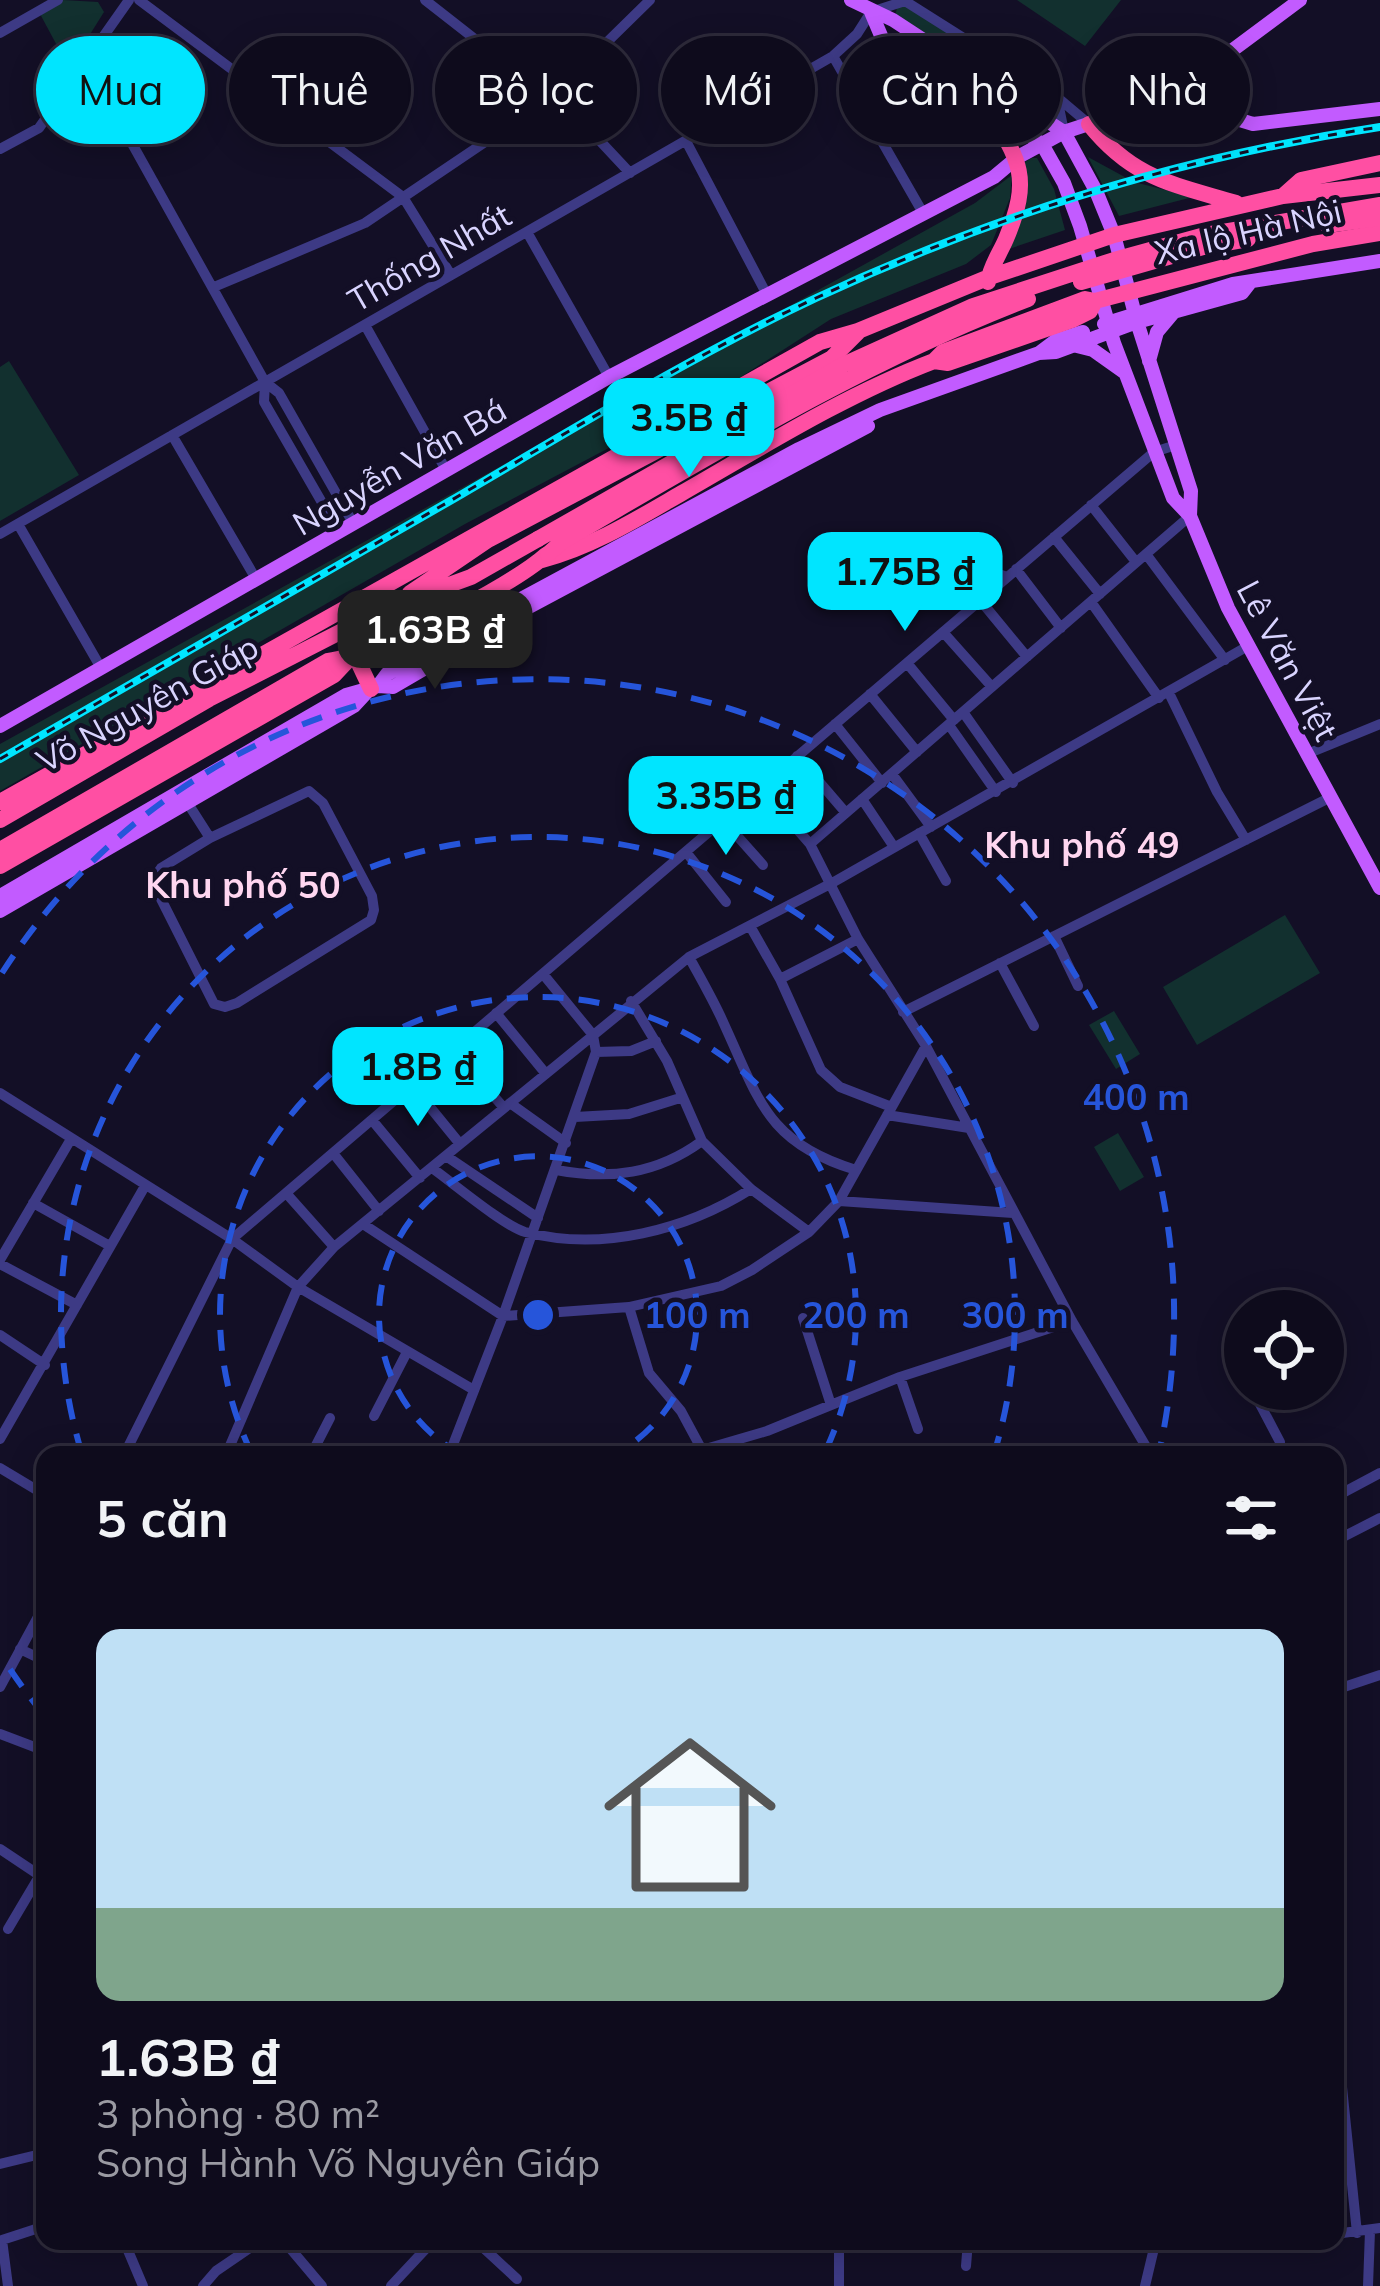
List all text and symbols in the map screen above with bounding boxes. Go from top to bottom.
chip: Mua [36,36,205,144]
chip: Thuê [229,36,411,144]
chip: Bộ lọc [435,36,637,144]
chip: Mới [661,36,815,144]
chip: Căn hộ [839,36,1061,144]
chip: Nhà [1085,36,1250,144]
street label: Xa lộ Hà Nội [1151,190,1345,272]
street label: Thống Nhất [340,194,518,320]
pin: 3.5B ₫ [591,378,787,480]
street label: Nguyễn Văn Bá [285,388,513,544]
text: 3.5B ₫ [630,392,748,441]
pin: 1.75B ₫ [794,532,1016,634]
text: 1.75B ₫ [835,546,975,595]
street label: Lê Văn Việt [1229,573,1347,747]
pin: 1.63B ₫ [324,590,546,692]
text: 1.63B ₫ [365,604,505,653]
street label: Võ Nguyên Giáp [29,625,265,781]
pin: 3.35B ₫ [615,756,837,858]
text: 3.35B ₫ [656,770,796,819]
district label: Khu phố 49 [984,822,1180,867]
district label: Khu phố 50 [145,862,341,907]
pin: 1.8B ₫ [320,1027,516,1129]
text: 1.8B ₫ [359,1041,477,1090]
text: 400 m [1082,1074,1190,1119]
map controls [1224,1290,1344,1410]
button: locate [1224,1290,1344,1410]
text: 100 m [643,1292,751,1337]
text: 200 m [802,1292,910,1337]
text: 300 m [961,1292,1069,1337]
centre of rings [517,1294,559,1336]
icon: filters [1218,1485,1284,1551]
text: 5 căn [96,1486,229,1550]
icon: home [582,1707,798,1923]
text: 1.63B ₫ [96,2025,280,2089]
text: 3 phòng · 80 m² [96,2089,380,2138]
text: Song Hành Võ Nguyên Giáp [96,2138,600,2187]

